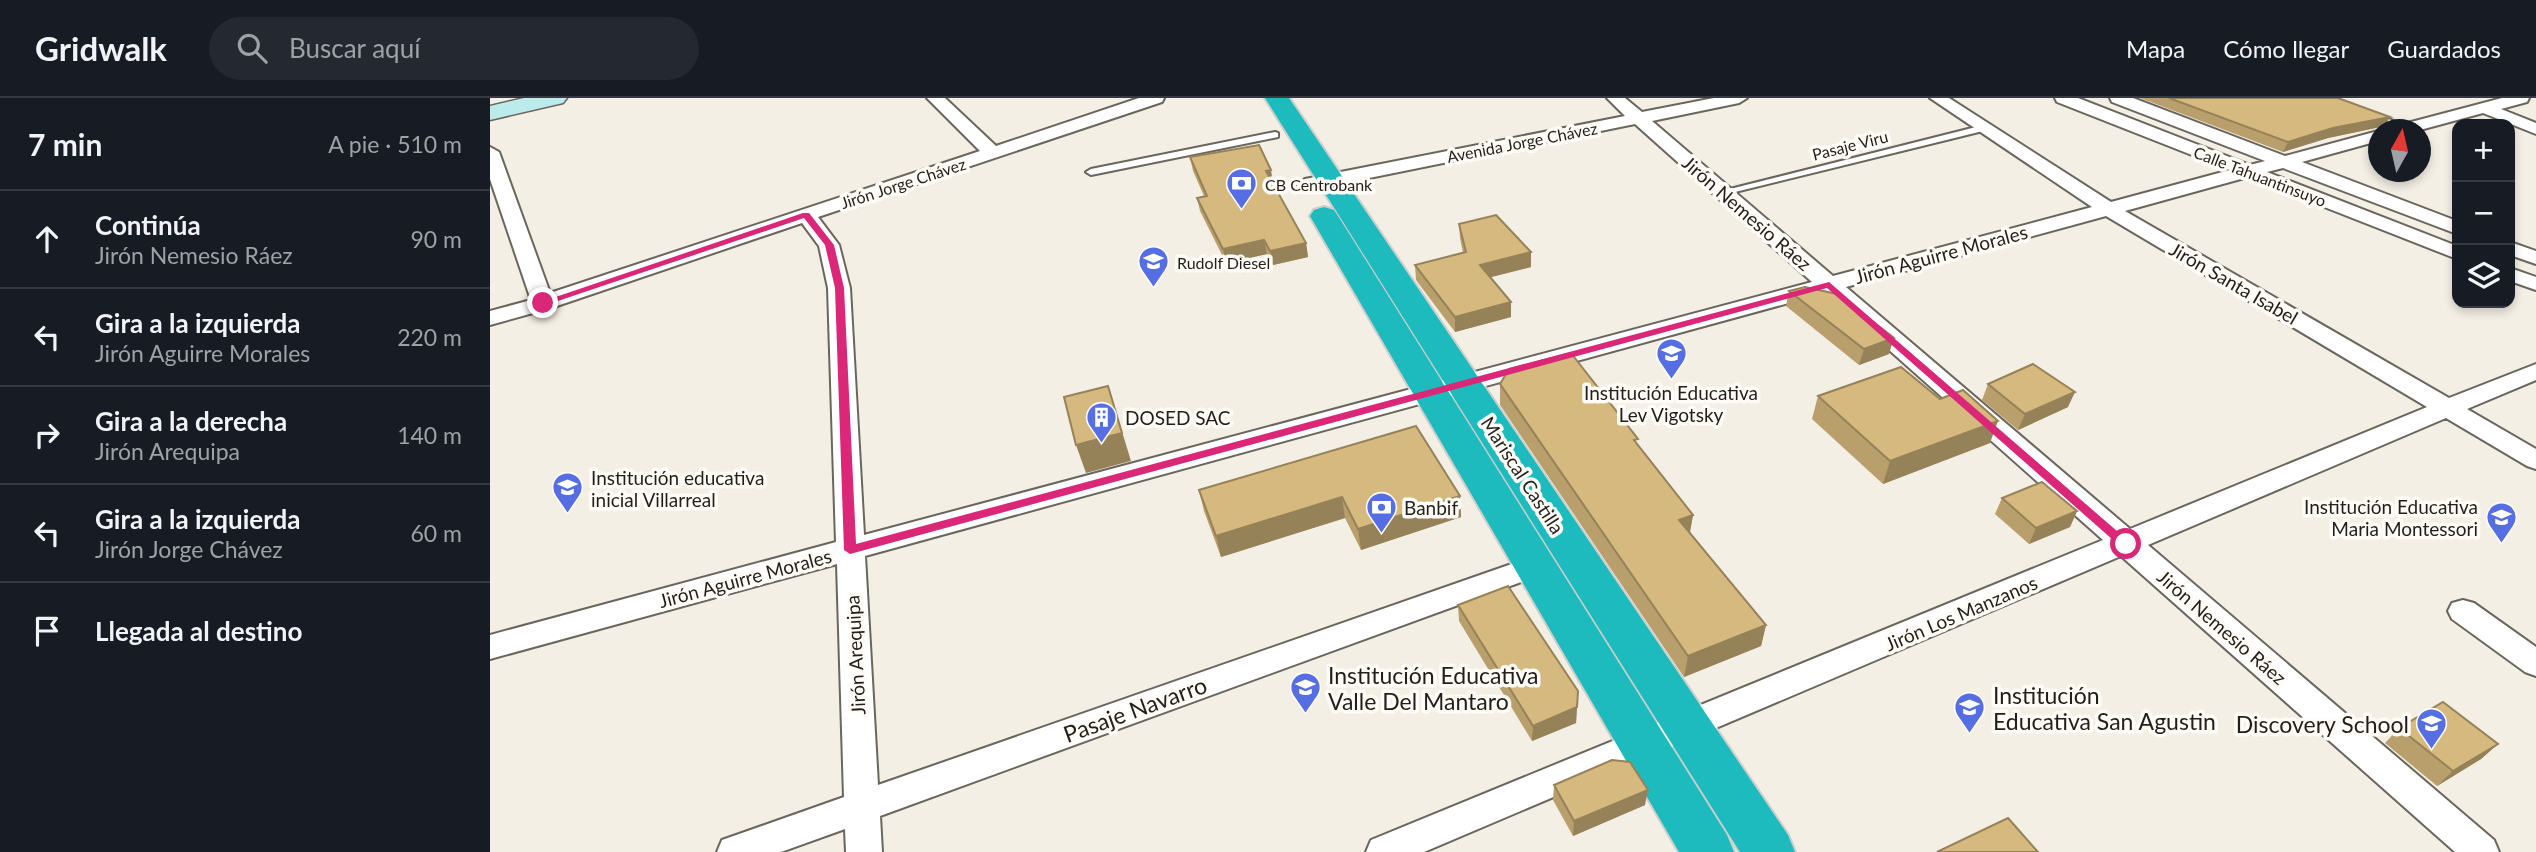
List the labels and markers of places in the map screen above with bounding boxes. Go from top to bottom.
bank icon: CB Centrobank [1225,167,1259,211]
place label: CB Centrobank [1265,175,1373,194]
school or university icon: Rudolf Diesel [1137,245,1171,289]
place label: Rudolf Diesel [1177,253,1270,272]
school or university icon: Institución Educativa Lev Vigotsky [1654,336,1688,380]
place label: Institución Educativa Lev Vigotsky [1584,381,1758,426]
building icon: DOSED SAC [1085,400,1119,444]
place label: DOSED SAC [1125,406,1231,429]
place label: Institución educativa inicial Villarreal [591,466,764,511]
school or university icon: Institución educativa inicial Villarreal [551,471,585,515]
bank icon: Banbif [1364,490,1398,534]
place label: Institución Educativa Maria Montessori [2304,495,2478,540]
place label: Banbif [1404,496,1458,519]
school or university icon: Institución Educativa Maria Montessori [2484,500,2518,544]
place label: Institución Educativa Valle Del Mantaro [1328,661,1539,715]
school or university icon: Institución Educativa Valle Del Mantaro [1288,671,1322,715]
place label: Institución Educativa San Agustin [1993,681,2216,735]
school or university icon: Institución Educativa San Agustin [1953,691,1987,735]
school or university icon: Discovery School [2415,707,2449,751]
place label: Discovery School [2236,710,2409,738]

